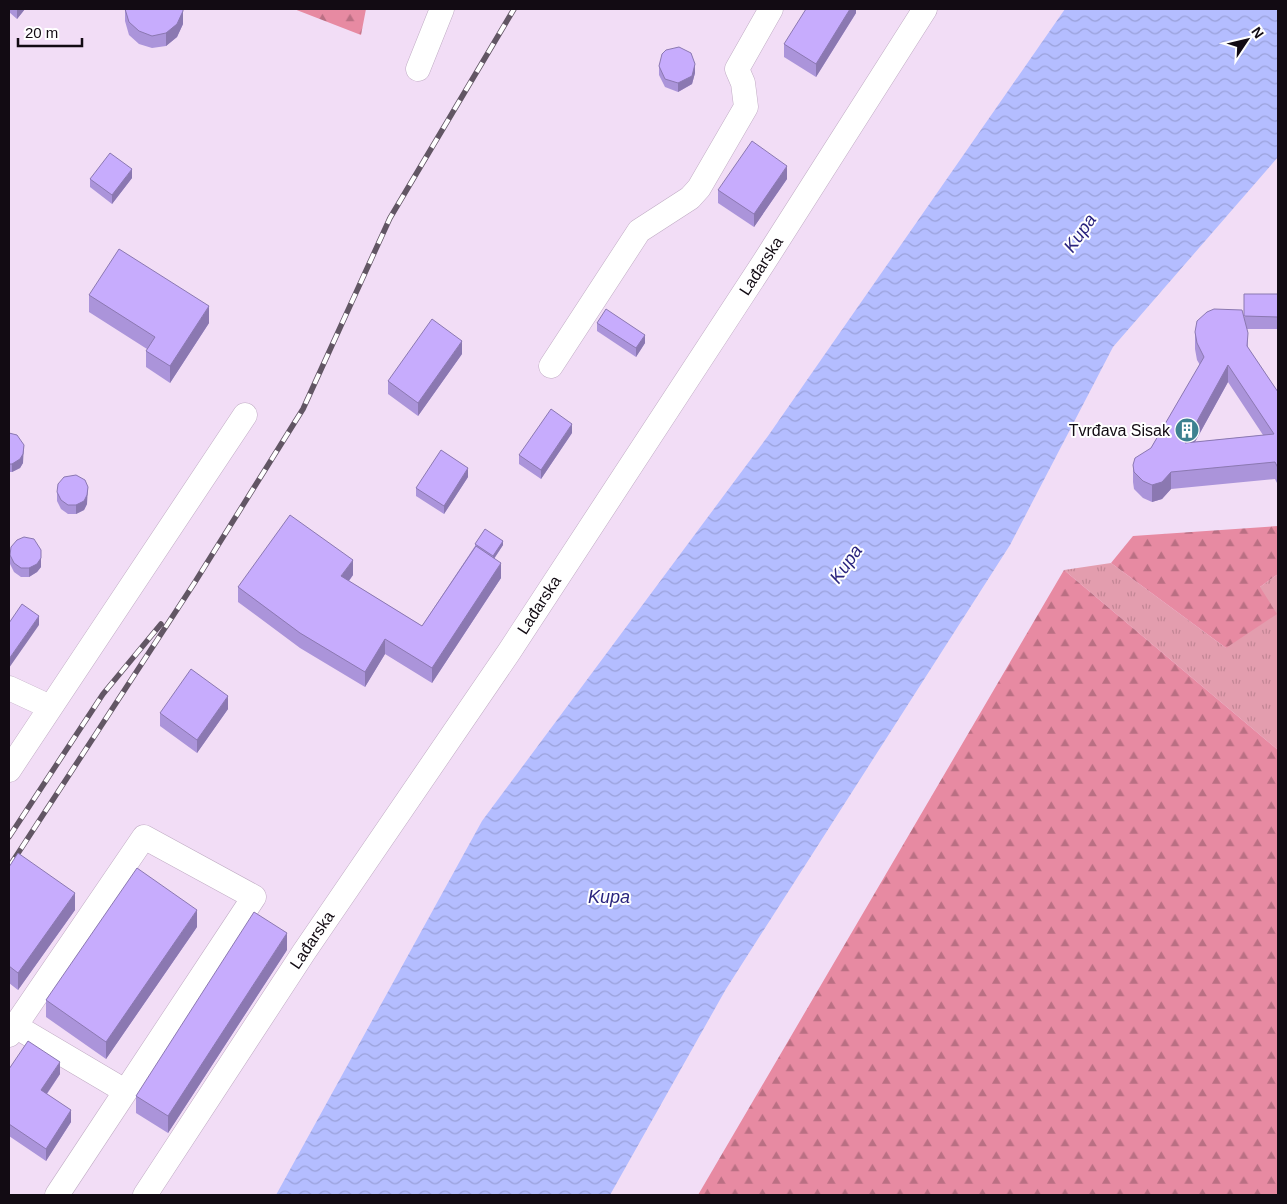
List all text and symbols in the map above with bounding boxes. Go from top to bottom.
scale bar [18,15,81,47]
north arrow [1222,15,1272,65]
text: 20 m [25,24,58,41]
text: N [1248,24,1267,41]
water label: Kupa [1060,210,1100,256]
street label: Lađarska [736,234,786,298]
building icon: Tvrđava Sisak [1174,417,1200,443]
place label: Tvrđava Sisak [1069,422,1171,439]
water label: Kupa [826,541,866,587]
street label: Lađarska [514,573,564,637]
water label: Kupa [588,887,630,907]
street label: Lađarska [287,908,338,972]

